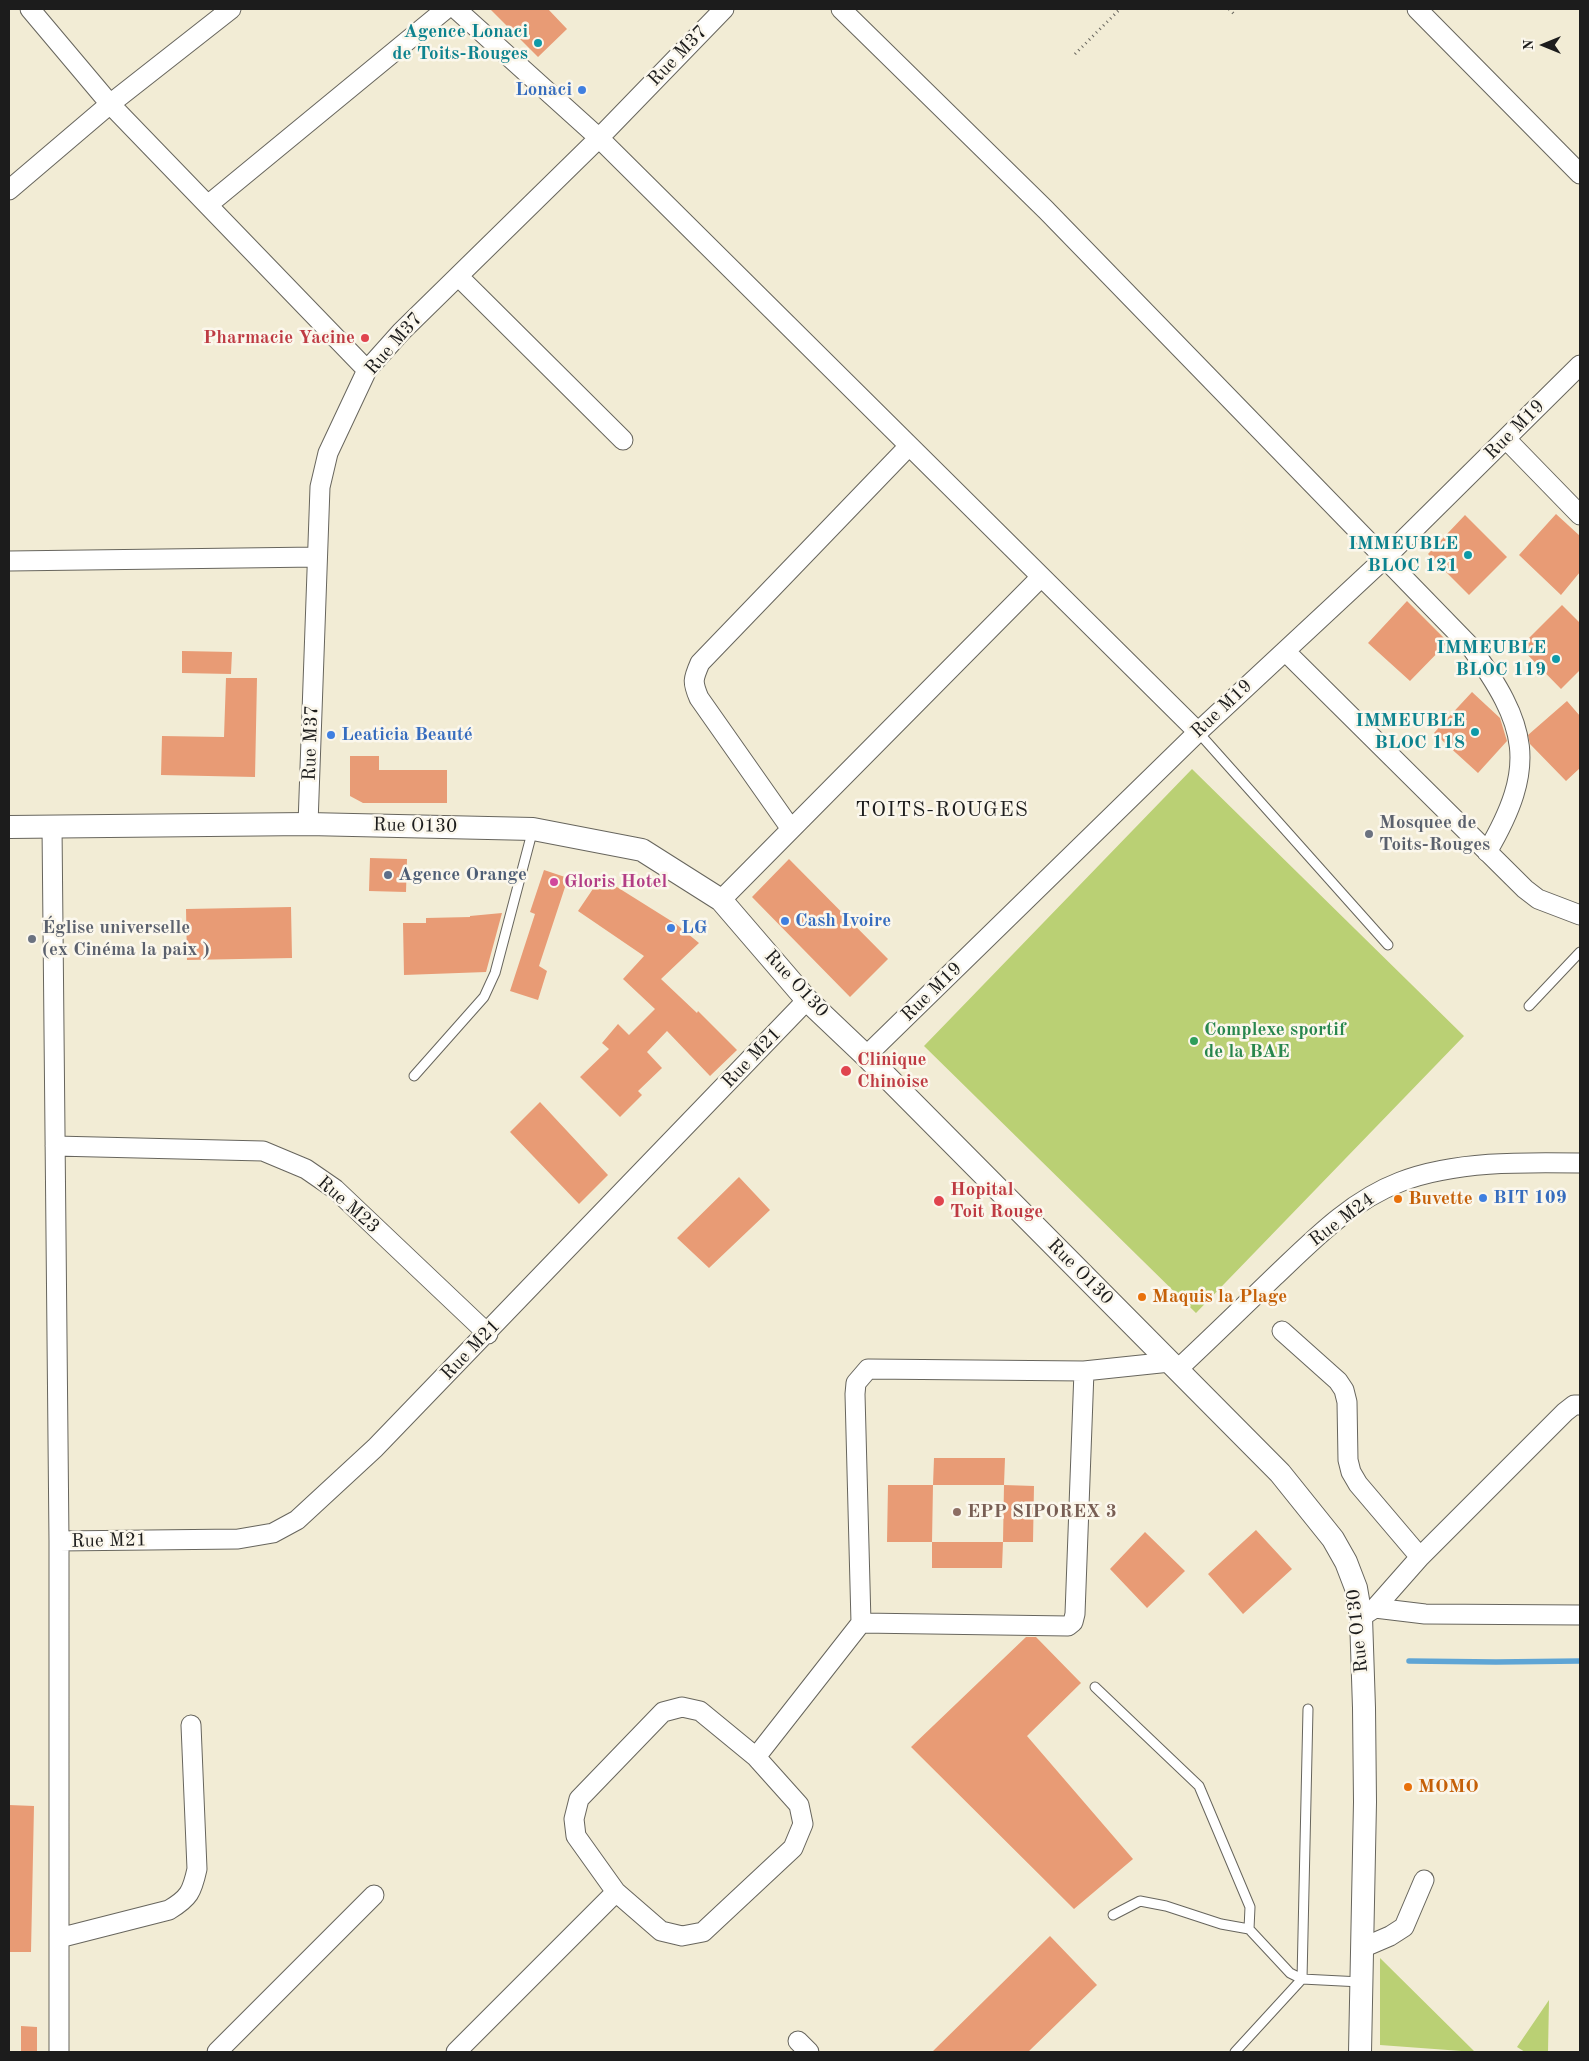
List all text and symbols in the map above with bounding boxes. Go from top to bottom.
north arrow [1519,20,1569,70]
place label: Agence Lonaci de Toits-Rouges [392,21,528,65]
street label: Rue M37 [643,21,713,91]
marker: Agence Lonaci de Toits-Rouges [532,37,544,49]
text: N [1522,40,1536,50]
place label: Lonaci [515,79,572,101]
marker: Lonaci [576,84,588,96]
street label: Rue M37 [361,308,427,380]
place label: Pharmacie Yacine [203,327,355,349]
marker: Pharmacie Yacine [359,332,371,344]
street label: Rue M19 [1480,395,1550,465]
place label: IMMEUBLE BLOC 121 [1348,533,1458,577]
marker: IMMEUBLE BLOC 121 [1462,549,1474,561]
place label: IMMEUBLE BLOC 119 [1436,637,1546,681]
marker: IMMEUBLE BLOC 119 [1550,653,1562,665]
street label: Rue M19 [1187,675,1257,743]
street label: Rue M37 [298,705,324,781]
place label: IMMEUBLE BLOC 118 [1355,710,1465,754]
place label: Leaticia Beauté [341,724,473,746]
marker: IMMEUBLE BLOC 118 [1469,726,1481,738]
marker: Leaticia Beauté [325,729,337,741]
district label: TOITS-ROUGES [854,797,1030,823]
place label: Mosquee de Toits-Rouges [1379,812,1490,856]
street label: Rue O130 [373,814,457,838]
marker: Mosquee de Toits-Rouges [1363,828,1375,840]
place label: Agence Orange [398,864,527,886]
marker: Agence Orange [382,869,394,881]
place label: Gloris Hotel [564,871,667,893]
marker: Gloris Hotel [548,876,560,888]
place label: Cash Ivoire [795,910,891,932]
marker: Cash Ivoire [779,915,791,927]
place label: Église universelle (ex Cinéma la paix ) [42,917,210,961]
place label: LG [681,917,707,939]
marker: LG [665,922,677,934]
marker: Église universelle (ex Cinéma la paix ) [26,933,38,945]
street label: Rue O130 [759,945,833,1023]
street label: Rue M19 [897,957,967,1027]
place label: Complexe sportif de la BAE [1204,1019,1346,1063]
street label: Rue M21 [717,1023,787,1093]
marker: Complexe sportif de la BAE [1188,1035,1200,1047]
place label: Clinique Chinoise [857,1049,929,1093]
marker: Clinique Chinoise [839,1064,853,1078]
street label: Rue M23 [312,1172,384,1238]
place label: Hopital Toit Rouge [950,1179,1043,1223]
place label: BIT 109 [1493,1187,1567,1209]
street label: Rue M24 [1305,1188,1379,1252]
place label: Buvette [1408,1188,1473,1210]
marker: BIT 109 [1477,1192,1489,1204]
marker: Buvette [1392,1193,1404,1205]
marker: Hopital Toit Rouge [932,1194,946,1208]
street label: Rue O130 [1042,1234,1118,1310]
place label: Maquis la Plage [1152,1286,1287,1308]
marker: Maquis la Plage [1136,1291,1148,1303]
street label: Rue M21 [436,1315,506,1385]
place label: EPP SIPOREX 3 [967,1501,1117,1523]
marker: EPP SIPOREX 3 [951,1506,963,1518]
street label: Rue M21 [71,1529,147,1553]
street label: Rue O130 [1342,1588,1374,1674]
place label: MOMO [1418,1776,1479,1798]
marker: MOMO [1402,1781,1414,1793]

